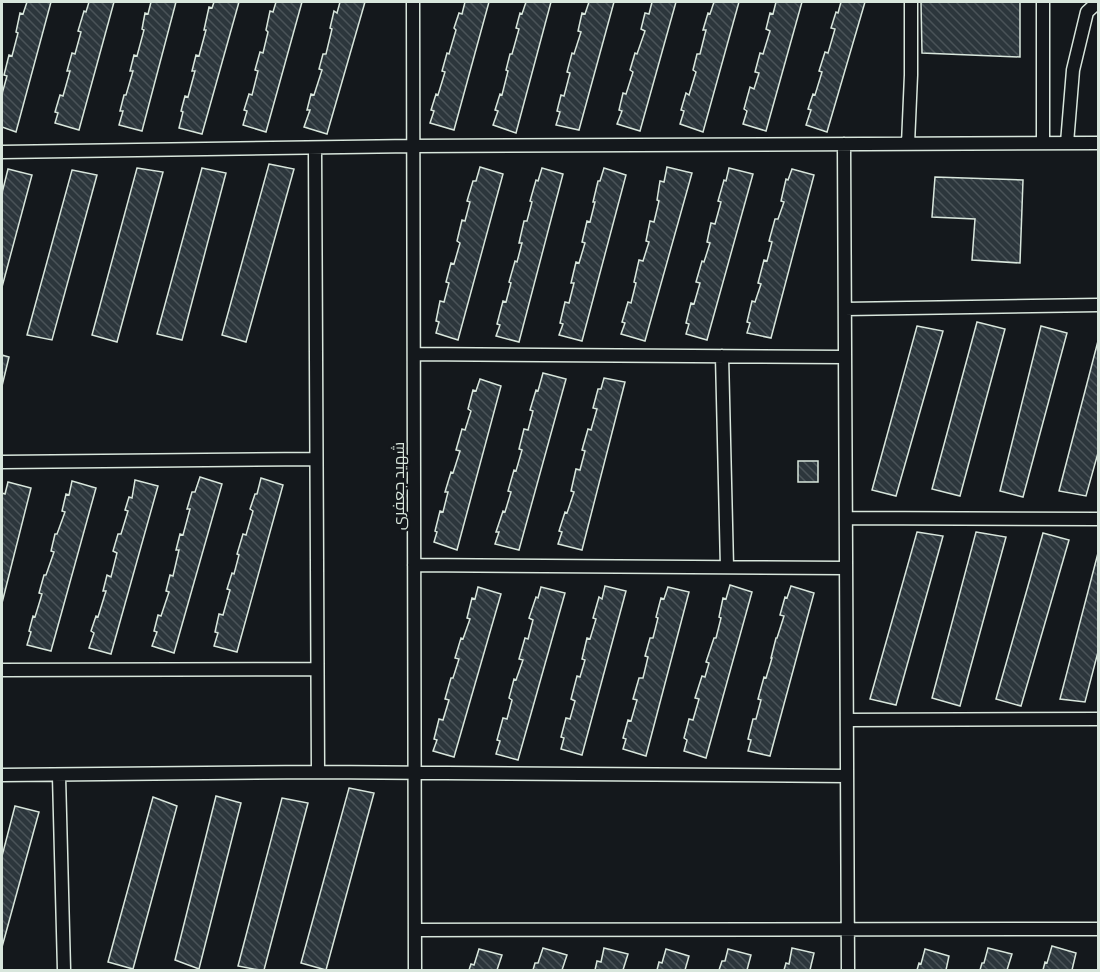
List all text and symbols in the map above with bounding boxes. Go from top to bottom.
street label: شهید جعفری [388,442,409,530]

